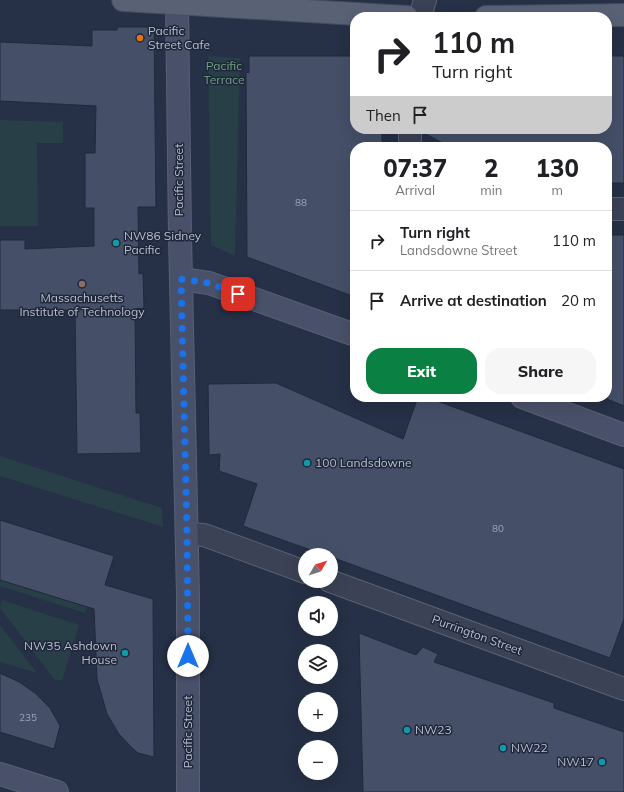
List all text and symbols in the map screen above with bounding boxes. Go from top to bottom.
place label: Pacific Street Cafe [148,23,210,52]
text: 110 m [432,25,515,60]
icon: right [366,28,418,80]
marker: Pacific Street Cafe [135,33,145,43]
park label: Pacific Terrace [203,58,245,87]
text: Turn right [432,60,512,83]
icon: arrive [409,104,431,126]
text: Then [366,106,401,125]
street label: Pacific Street [171,144,186,216]
text: 07:37 [383,153,447,183]
text: 2 [484,153,499,183]
text: 130 [536,153,579,183]
text: Arrival [395,182,435,198]
text: min [480,182,502,198]
text: m [551,182,563,198]
house number: 88 [295,196,307,209]
text: Turn right [400,223,470,242]
place label: NW86 Sidney Pacific [124,228,202,257]
icon: right [366,230,388,252]
text: 110 m [552,231,596,250]
marker: NW86 Sidney Pacific [111,238,121,248]
text: Landsdowne Street [400,242,517,258]
pin [221,277,255,311]
marker: Massachusetts Institute of Technology [77,279,87,289]
icon: arrive [227,283,249,305]
place label: Massachusetts Institute of Technology [19,290,145,319]
icon: arrive [366,290,388,312]
text: Arrive at destination [400,291,547,310]
text: 20 m [561,291,596,310]
button: Exit [366,348,477,394]
button: Share [485,348,596,394]
place label: 100 Landsdowne [315,455,412,470]
marker: 100 Landsdowne [302,458,312,468]
house number: 80 [492,522,504,535]
north arrow [298,548,338,588]
map controls [298,548,338,780]
button: sound [298,596,338,636]
street label: Purrington Street [430,611,524,658]
position arrow [167,635,209,677]
place label: NW35 Ashdown House [24,638,117,667]
button: layers [298,644,338,684]
marker: NW35 Ashdown House [120,648,130,658]
button: + [298,692,338,732]
street label: Pacific Street [180,696,195,768]
house number: 235 [19,711,37,724]
place label: NW23 [415,722,452,737]
marker: NW23 [402,725,412,735]
button: − [298,740,338,780]
place label: NW22 [511,740,548,755]
marker: NW22 [498,743,508,753]
place label: NW17 [557,754,594,769]
marker: NW17 [597,757,607,767]

